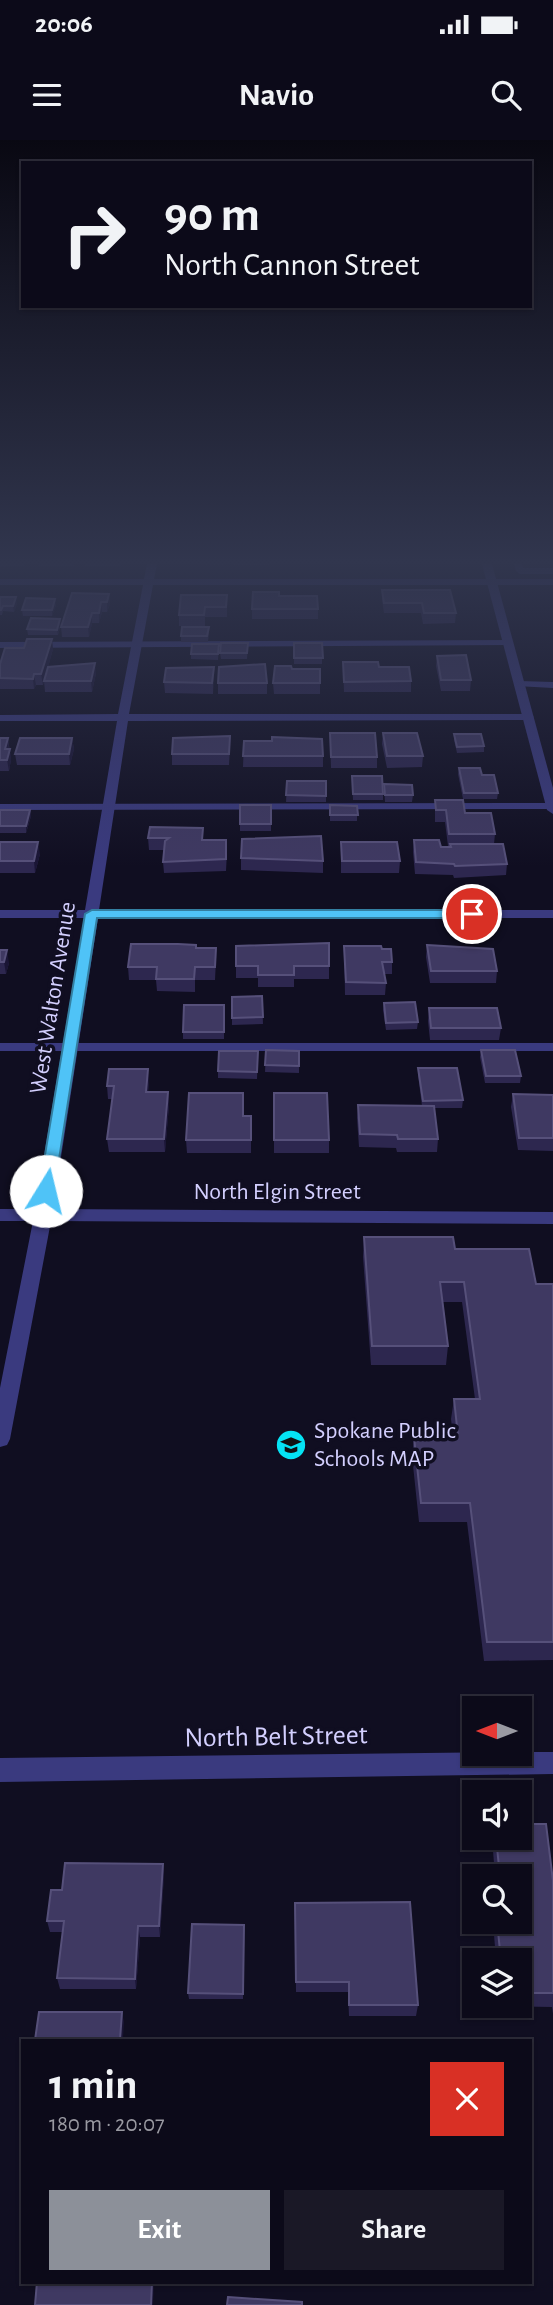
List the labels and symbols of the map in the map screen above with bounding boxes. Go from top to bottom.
pin [442,884,502,944]
street label: West Walton Avenue [26,900,80,1096]
position arrow [9,1154,83,1228]
street label: North Elgin Street [193,1180,361,1204]
place label: Spokane Public Schools MAP [314,1419,456,1471]
school or university icon: Spokane Public Schools MAP [274,1428,308,1462]
north arrow [462,1696,532,1766]
street label: North Belt Street [184,1721,368,1753]

